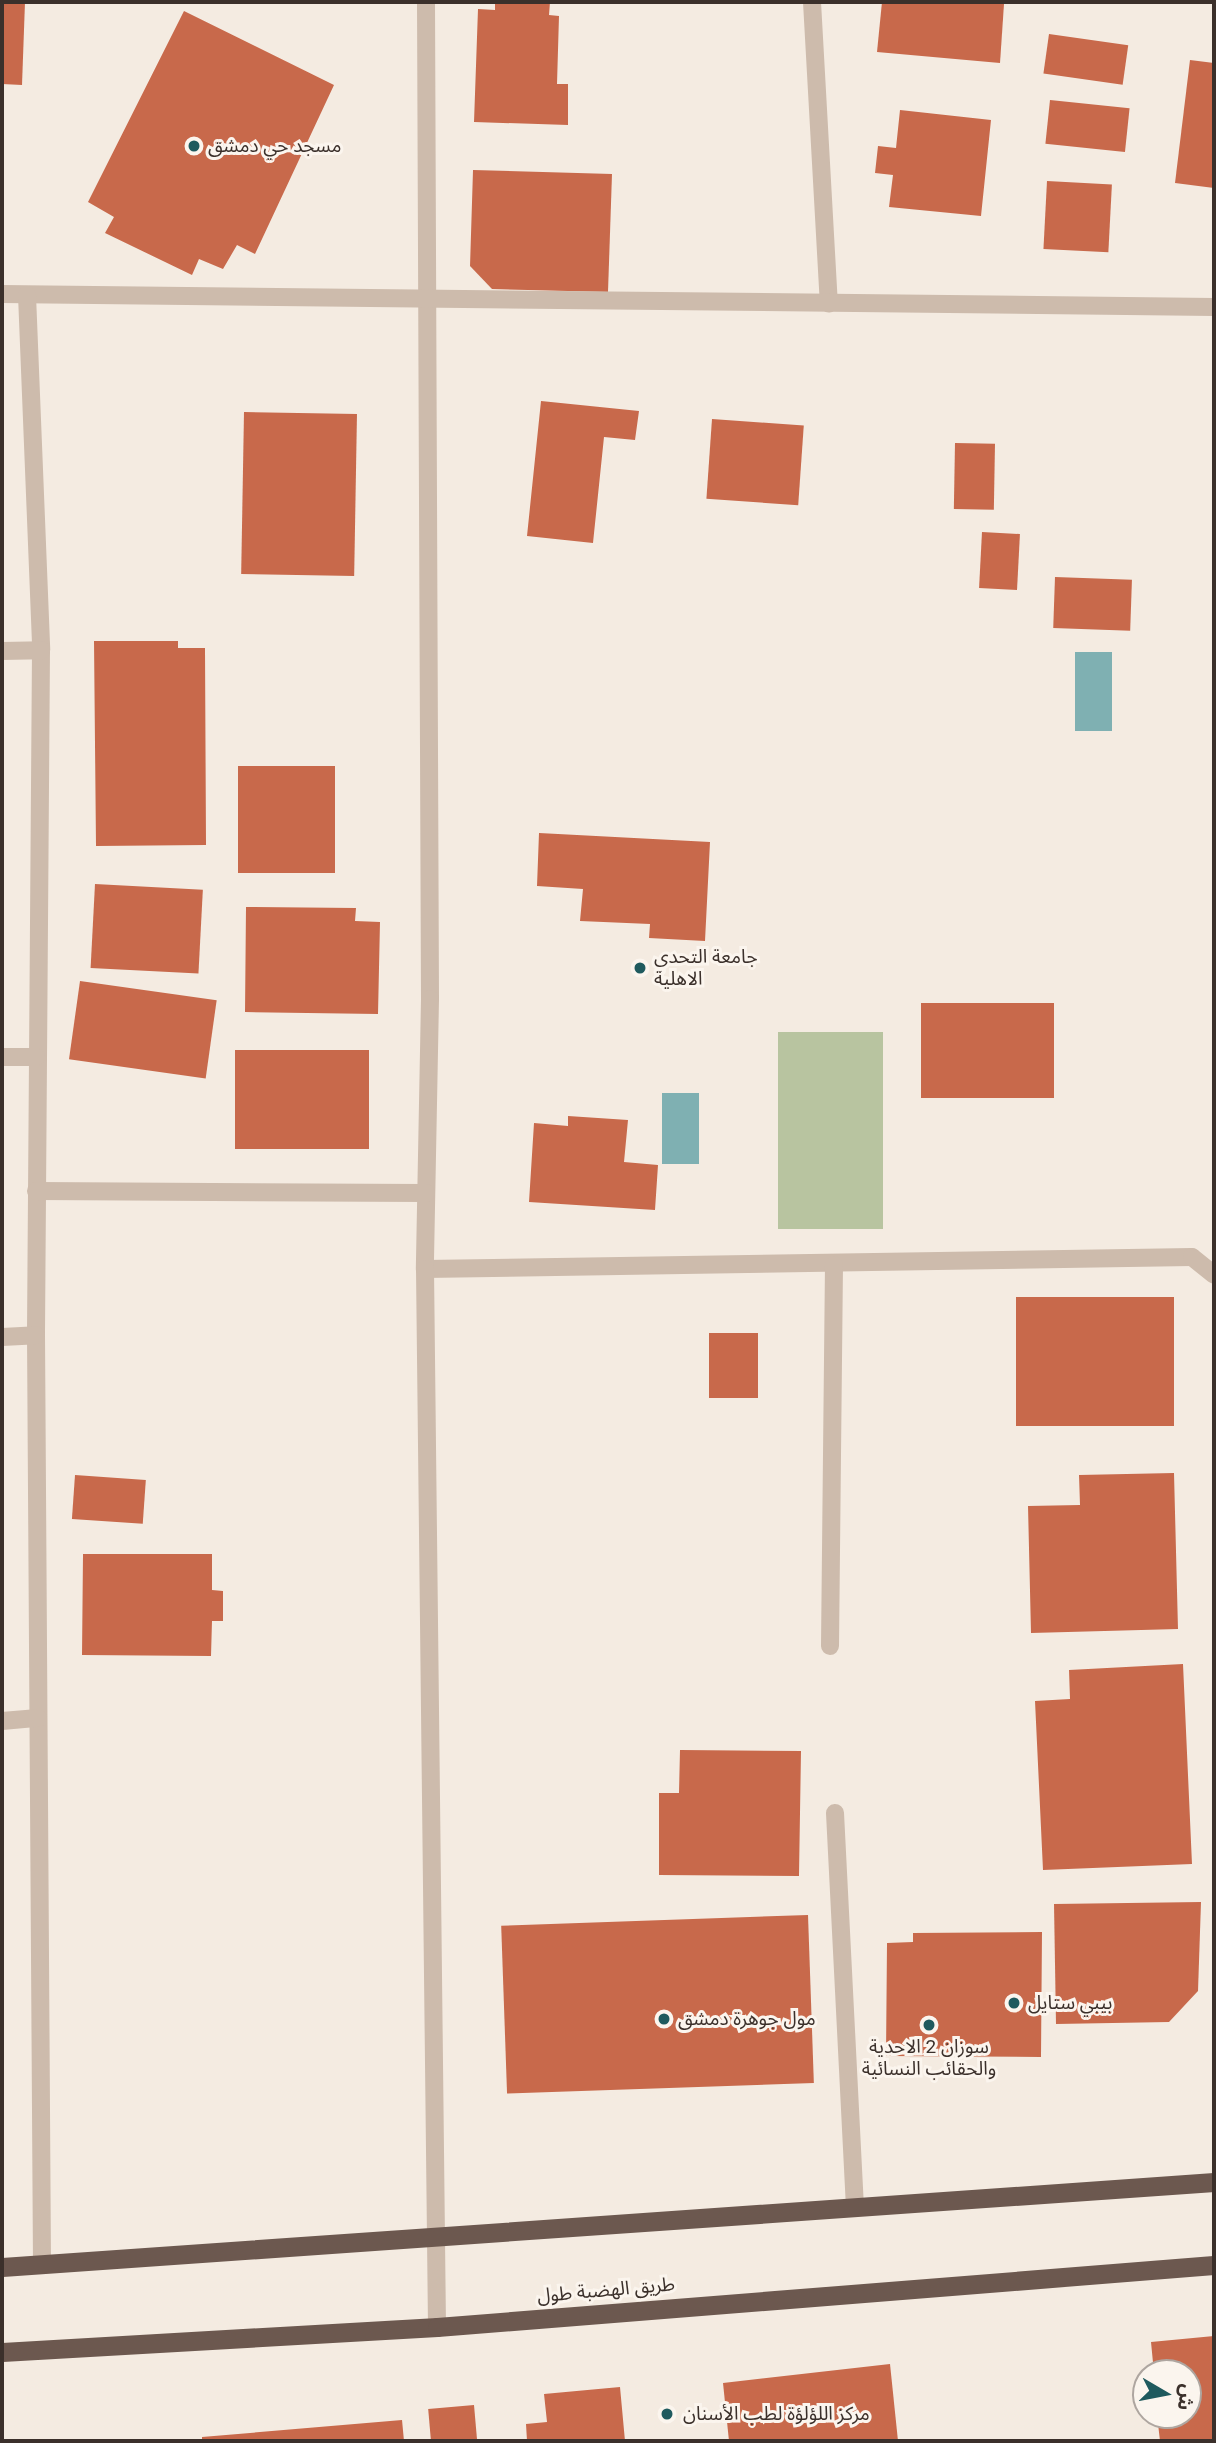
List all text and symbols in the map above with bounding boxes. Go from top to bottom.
place label: مسجد حي دمشق [208,135,341,157]
marker: مسجد حي دمشق [186,138,202,154]
place label: جامعة التحدي الاهلية [654,946,758,990]
marker: جامعة التحدي الاهلية [632,960,648,976]
place label: بيبي ستايل [1028,1992,1112,2014]
marker: بيبي ستايل [1006,1995,1022,2011]
place label: مول جوهرة دمشق [678,2008,816,2030]
marker: مول جوهرة دمشق [656,2011,672,2027]
marker: سوزان 2 الاحدية والحقائب النسائية [921,2017,937,2033]
place label: سوزان 2 الاحدية والحقائب النسائية [862,2036,996,2080]
street label: طريق الهضبة طول [536,2273,676,2307]
north arrow [1132,2359,1202,2429]
text: ش [1173,2383,1200,2412]
place label: مركز اللؤلؤة لطب الأسنان [683,2403,870,2425]
marker: مركز اللؤلؤة لطب الأسنان [657,2404,677,2424]

